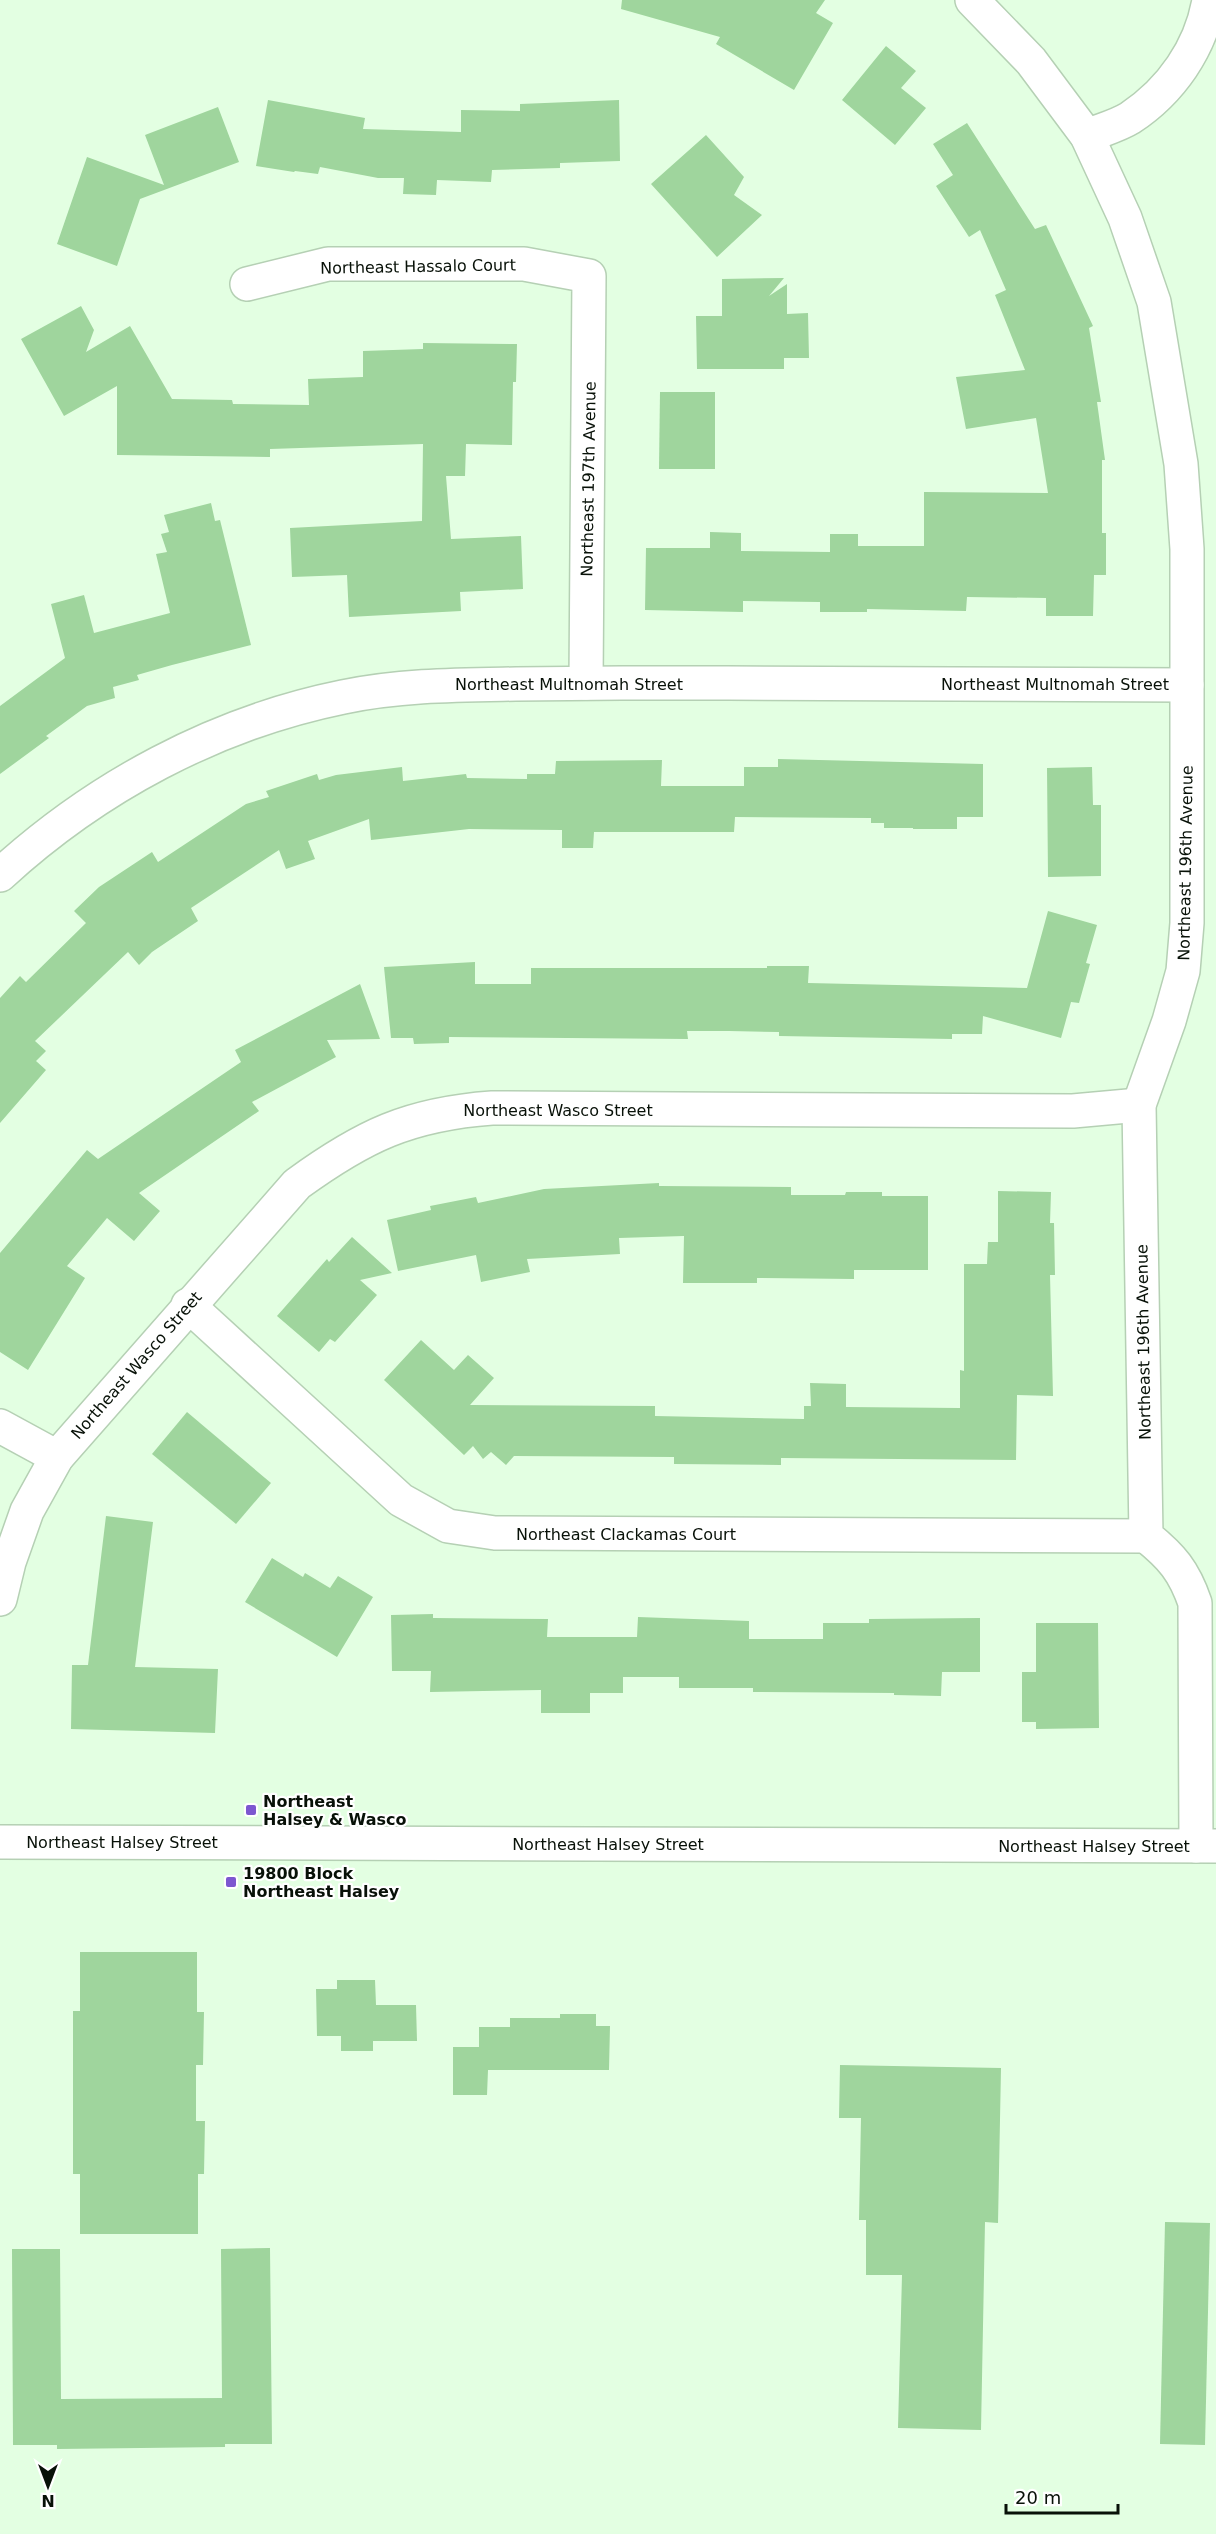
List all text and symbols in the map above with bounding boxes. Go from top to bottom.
street label: Northeast Hassalo Court [320,255,516,278]
street label: Northeast 197th Avenue [577,381,600,577]
street label: Northeast Multnomah Street [455,675,683,694]
street label: Northeast Multnomah Street [941,675,1169,694]
street label: Northeast 196th Avenue [1174,765,1197,961]
street label: Northeast Wasco Street [463,1101,653,1120]
street label: Northeast 196th Avenue [1132,1244,1155,1440]
street label: Northeast Wasco Street [67,1288,206,1443]
street label: Northeast Clackamas Court [516,1525,736,1544]
place label: Northeast Halsey & Wasco [263,1792,406,1829]
marker: Northeast Halsey & Wasco [244,1803,258,1817]
street label: Northeast Halsey Street [26,1833,218,1852]
street label: Northeast Halsey Street [512,1835,704,1854]
street label: Northeast Halsey Street [998,1837,1190,1856]
place label: 19800 Block Northeast Halsey [243,1864,400,1901]
marker: 19800 Block Northeast Halsey [224,1875,238,1889]
north arrow [18,2456,78,2516]
scale bar [1006,2477,1118,2515]
text: 20 m [1015,2487,1061,2508]
text: N [41,2491,55,2510]

